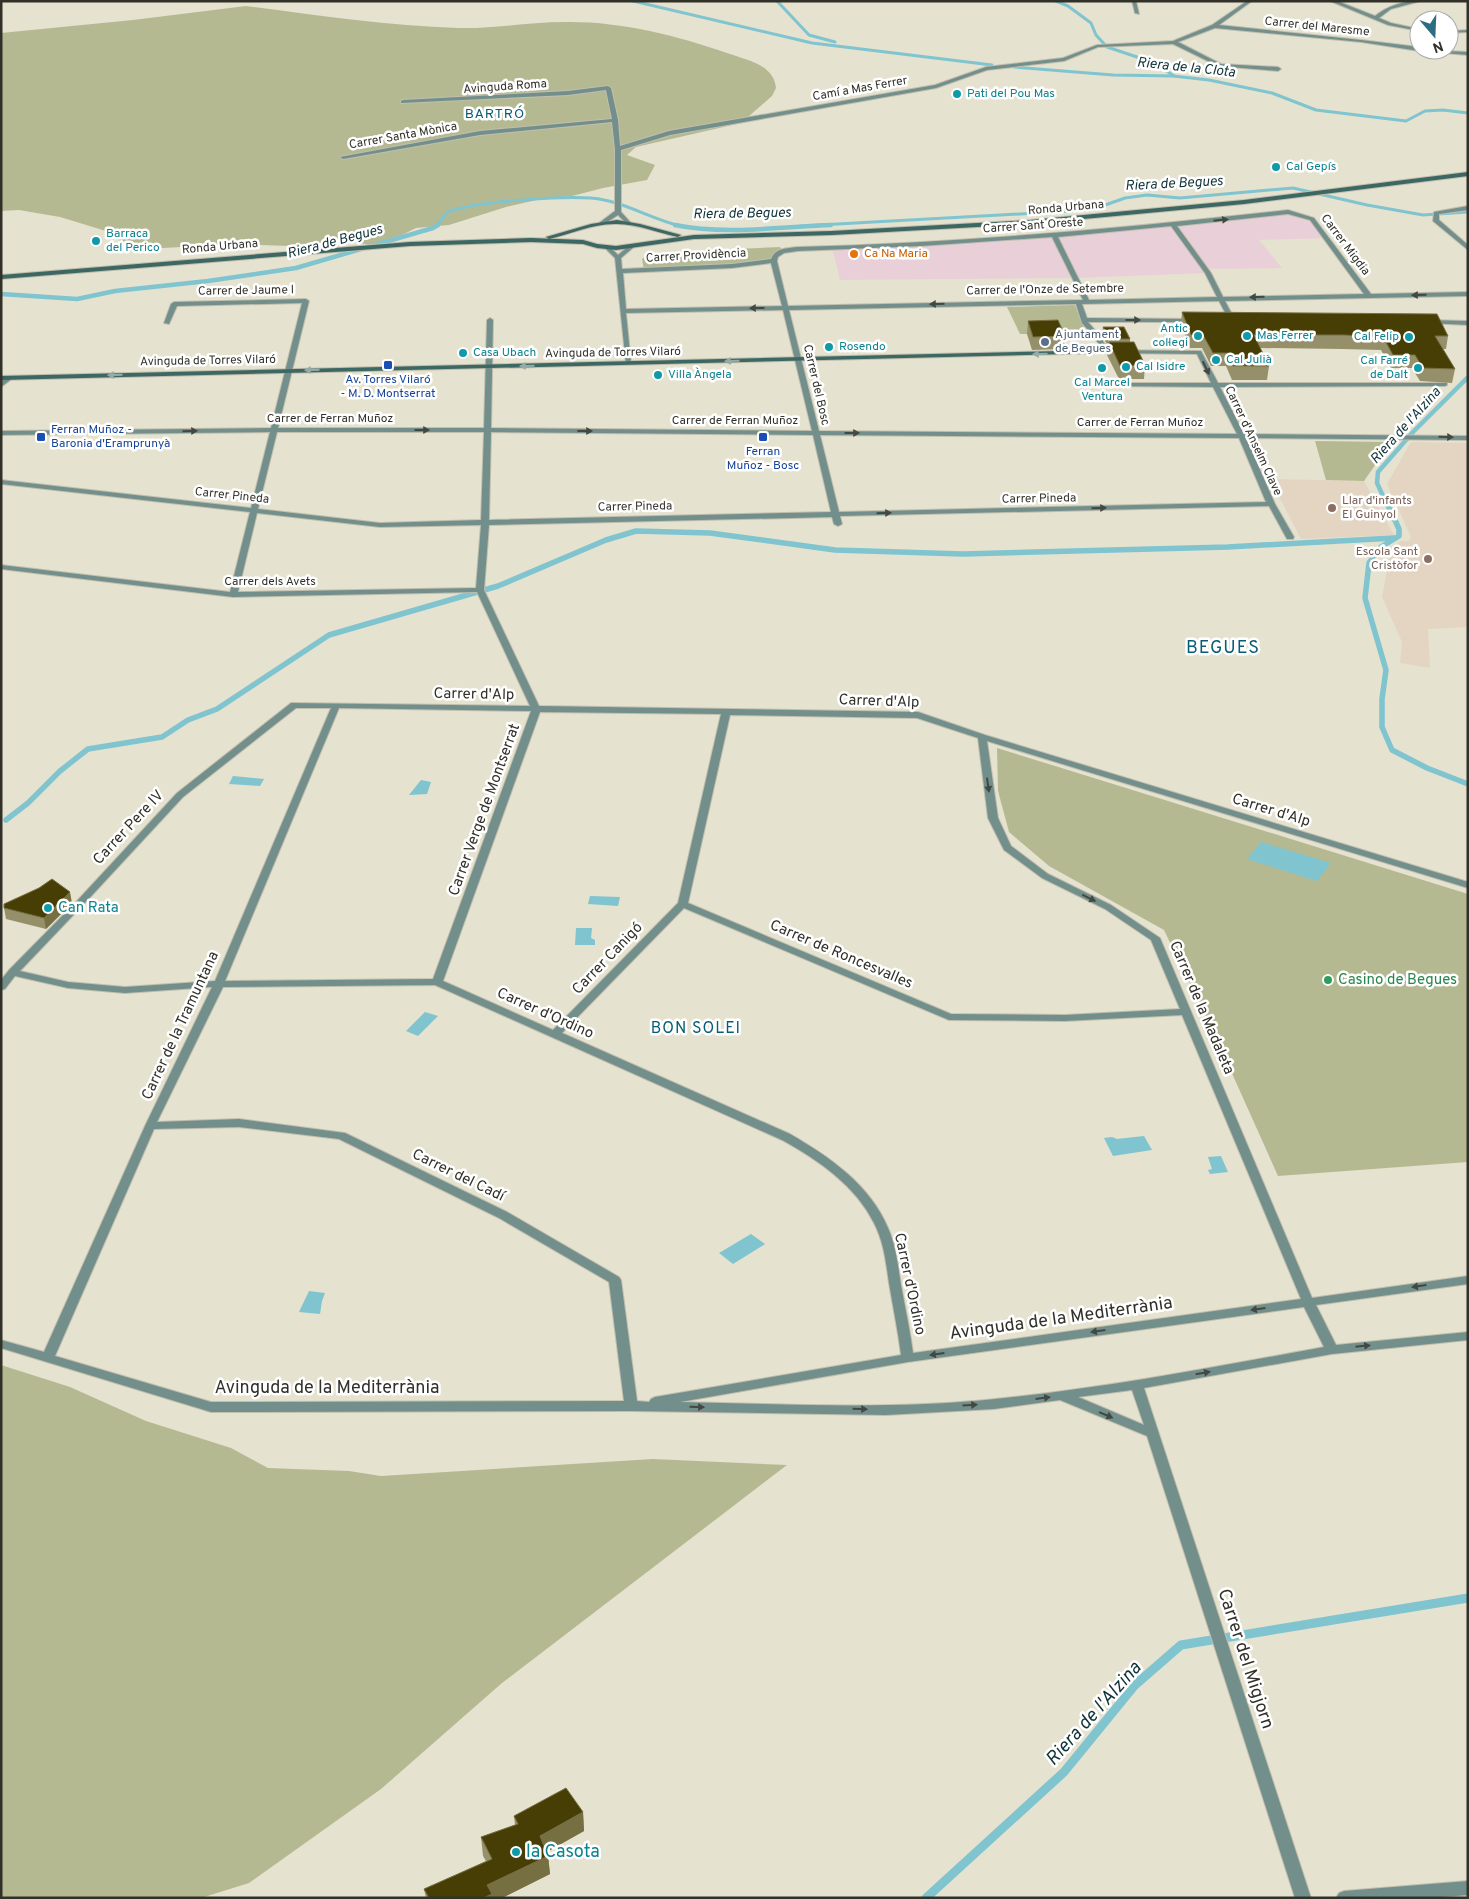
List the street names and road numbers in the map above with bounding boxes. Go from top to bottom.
street label: Carrer del Maresme [1264,14,1370,40]
street label: Camí a Mas Ferrer [811,73,909,105]
street label: Avinguda Roma [463,76,547,98]
street label: Carrer Santa Mònica [348,119,458,153]
street label: Ronda Urbana [1027,197,1105,219]
street label: Carrer Migdia [1317,211,1373,279]
street label: Carrer Sant Oreste [982,215,1084,237]
street label: Ronda Urbana [181,236,259,258]
street label: Carrer Providència [645,245,747,267]
street label: Carrer de l'Onze de Setembre [966,281,1124,299]
street label: Carrer de Jaume I [198,282,294,300]
street label: Carrer del Bosc [799,343,833,427]
street label: Avinguda de Torres Vilaró [545,344,681,362]
street label: Avinguda de Torres Vilaró [140,352,276,370]
street label: Carrer d'Anselm Clave [1221,384,1285,498]
street label: Carrer de Ferran Muñoz [267,411,393,427]
street label: Carrer de Ferran Muñoz [672,413,798,429]
street label: Carrer de Ferran Muñoz [1077,415,1203,431]
street label: Carrer Pineda [194,484,270,508]
street label: Carrer Pineda [1002,490,1076,508]
street label: Carrer Pineda [598,498,672,516]
street label: Carrer dels Avets [224,574,316,590]
street label: Carrer d'Alp [433,685,515,705]
street label: Carrer d'Alp [838,691,920,713]
street label: Carrer Verge de Montserrat [445,721,525,899]
street label: Carrer Pere IV [90,786,169,869]
street label: Carrer d'Alp [1230,790,1312,832]
street label: Carrer de Roncesvalles [767,916,915,994]
street label: Carrer Canigó [569,919,647,999]
street label: Carrer de la Madaleta [1164,938,1238,1078]
street label: Carrer de la Tramuntana [138,949,224,1103]
street label: Carrer d'Ordino [494,984,596,1044]
street label: Carrer del Cadí [409,1145,508,1207]
street label: Carrer d'Ordino [889,1231,929,1337]
street label: Avinguda de la Mediterrània [948,1292,1174,1346]
street label: Avinguda de la Mediterrània [214,1377,440,1400]
street label: Carrer del Migjorn [1211,1586,1279,1732]

